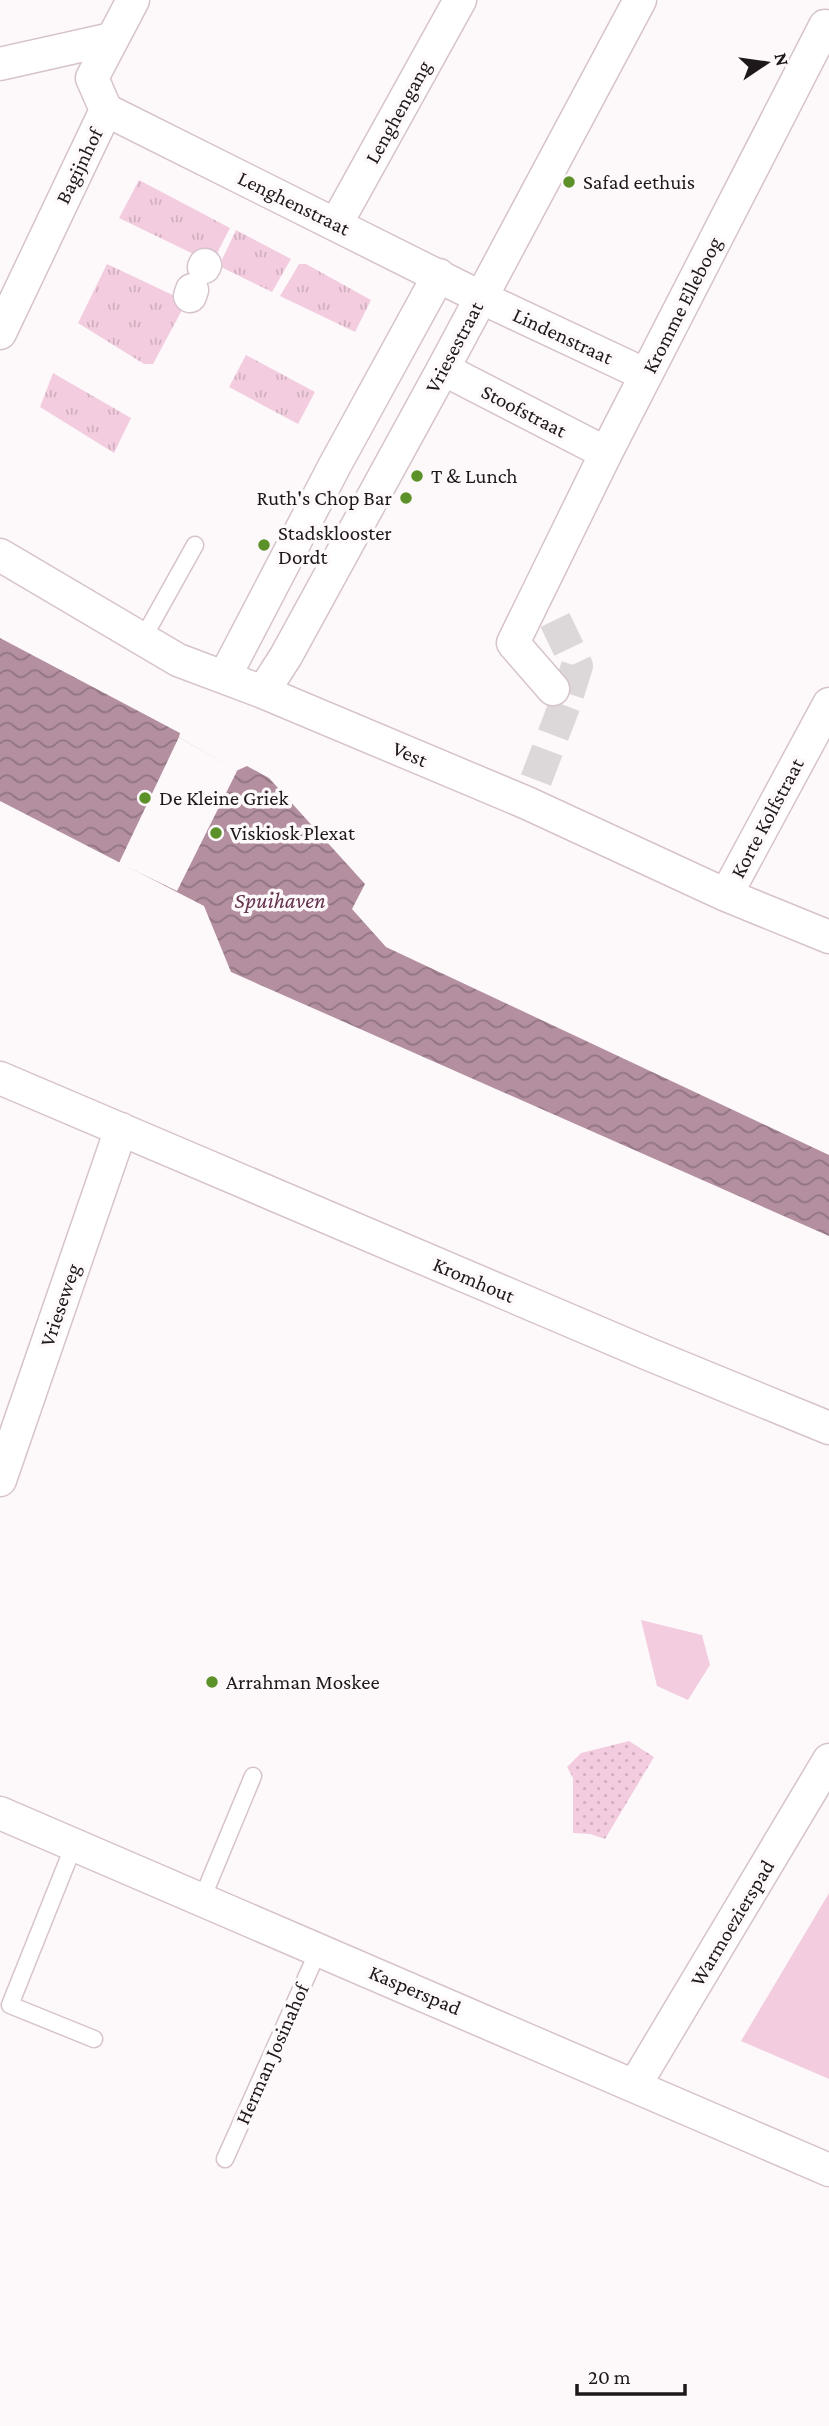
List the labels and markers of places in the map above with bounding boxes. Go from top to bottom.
place label: Safad eethuis [583,170,695,194]
marker: Safad eethuis [561,174,577,190]
place label: T & Lunch [431,464,518,488]
marker: T & Lunch [409,468,425,484]
place label: Ruth's Chop Bar [257,486,393,510]
marker: Ruth's Chop Bar [398,490,414,506]
place label: Stadsklooster Dordt [278,521,392,569]
marker: Stadsklooster Dordt [256,537,272,553]
place label: De Kleine Griek [159,786,288,810]
marker: De Kleine Griek [137,790,153,806]
place label: Viskiosk Plexat [230,821,356,845]
marker: Viskiosk Plexat [208,825,224,841]
place label: Arrahman Moskee [226,1670,380,1694]
marker: Arrahman Moskee [204,1674,220,1690]

